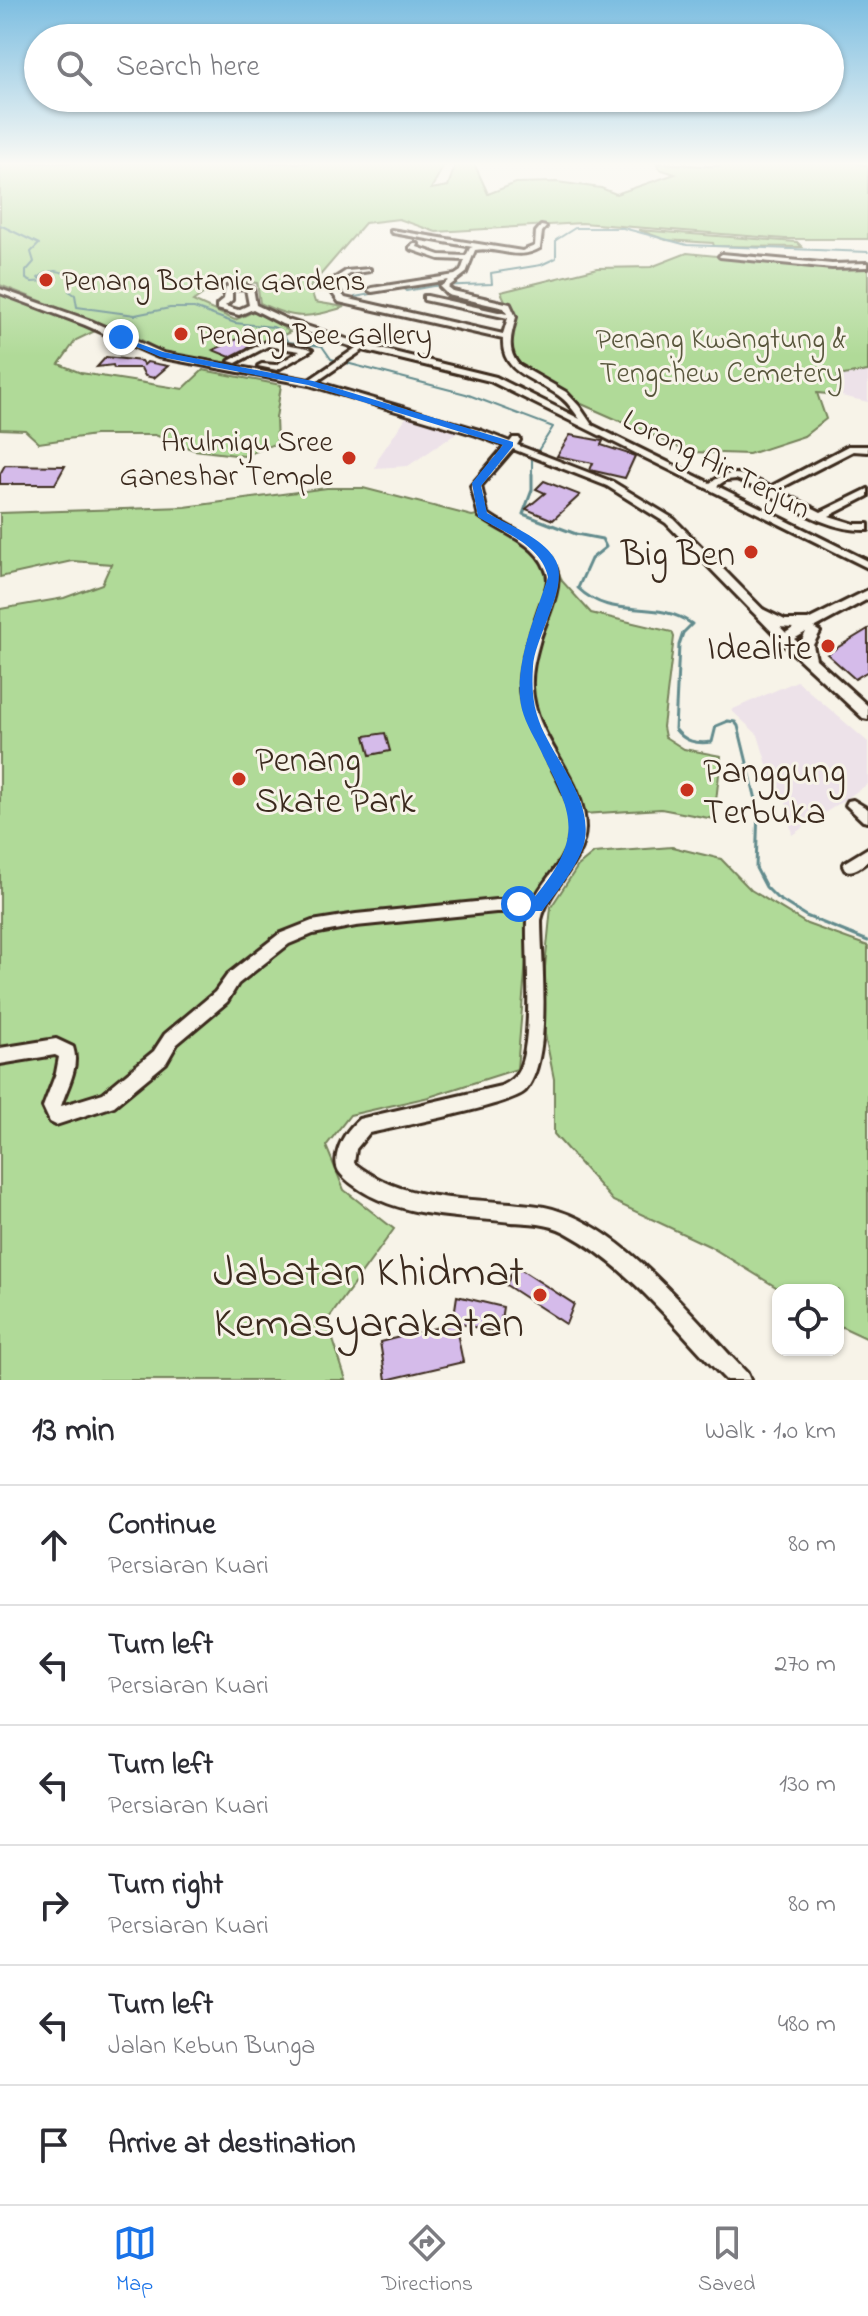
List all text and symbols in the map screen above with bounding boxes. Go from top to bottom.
search box [24,24,844,112]
icon: search [52,46,96,90]
text: Search here [116,46,260,90]
place label: Penang Botanic Gardens [62,261,366,305]
marker: Penang Botanic Gardens [37,271,55,289]
place label: Penang Bee Gallery [197,315,432,359]
route end [103,319,139,355]
park label: Penang Kwangtung & Tengchew Cemetery [595,319,847,397]
marker: Penang Bee Gallery [172,325,190,343]
street label: Lorong Air Terjun [614,399,817,532]
place label: Arulmigu Sree Ganeshar Temple [119,422,334,500]
marker: Arulmigu Sree Ganeshar Temple [340,449,358,467]
place label: Big Ben [620,530,735,583]
marker: Big Ben [742,543,760,561]
place label: Idealite [707,624,813,677]
marker: Idealite [819,637,837,655]
place label: Penang Skate Park [255,736,416,830]
place label: Panggung Terbuka [703,747,846,841]
marker: Penang Skate Park [230,770,248,788]
marker: Panggung Terbuka [678,781,696,799]
route start [501,886,537,922]
place label: Jabatan Khidmat Kemasyarakatan [213,1242,524,1357]
map controls [772,1284,844,1356]
button: locate [772,1284,844,1356]
marker: Jabatan Khidmat Kemasyarakatan [531,1286,549,1304]
text: 13 min [32,1407,115,1457]
text: Walk · 1.0 km [705,1413,836,1451]
text: Continue [108,1504,216,1548]
icon: ahead [32,1523,76,1567]
text: 80 m [788,1526,836,1564]
text: Persiaran Kuari [108,1548,269,1586]
text: Turn left [108,1624,213,1668]
icon: left [32,1643,76,1687]
text: 270 m [774,1646,836,1684]
text: Persiaran Kuari [108,1668,269,1706]
text: Turn left [108,1744,213,1788]
icon: left [32,1763,76,1807]
text: 130 m [779,1766,836,1804]
text: Persiaran Kuari [108,1788,269,1826]
text: Turn right [108,1864,223,1908]
icon: right [32,1883,76,1927]
text: 80 m [788,1886,836,1924]
text: Persiaran Kuari [108,1908,269,1946]
text: Turn left [108,1984,213,2028]
icon: left [32,2003,76,2047]
text: 480 m [778,2006,836,2044]
text: Jalan Kebun Bunga [108,2028,315,2066]
icon: arrive [32,2123,76,2167]
text: Arrive at destination [108,2123,356,2167]
tab: Map [113,2221,157,2301]
tab: Directions [382,2221,473,2301]
tab: Saved [698,2221,755,2301]

